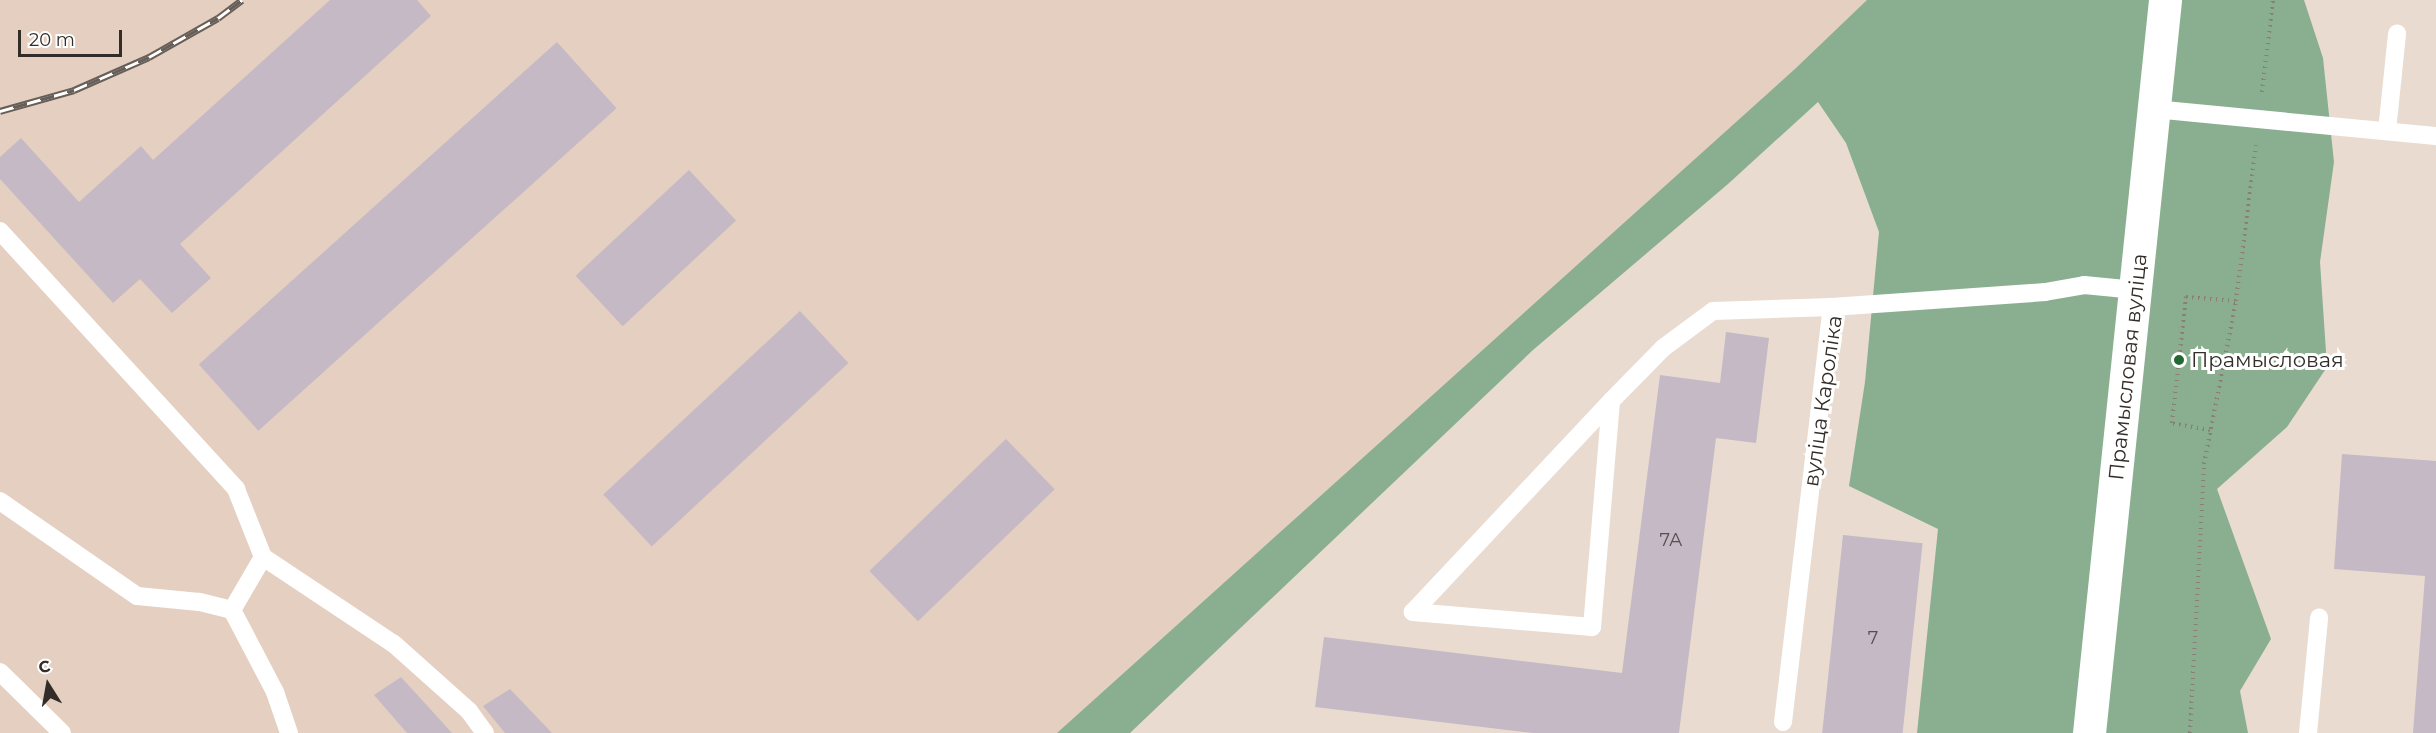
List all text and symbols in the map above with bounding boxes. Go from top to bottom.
scale bar [21,18,124,56]
text: 20 m [29,29,75,51]
street label: Прамысловая вуліца [2104,252,2152,482]
street label: вуліца Кароліка [1799,314,1847,488]
place label: Прамысловая [2191,347,2344,373]
marker: Прамысловая [2172,353,2186,367]
house number: 7А [1660,529,1682,551]
house number: 7 [1868,627,1878,649]
north arrow [18,655,78,715]
text: С [37,656,52,677]

